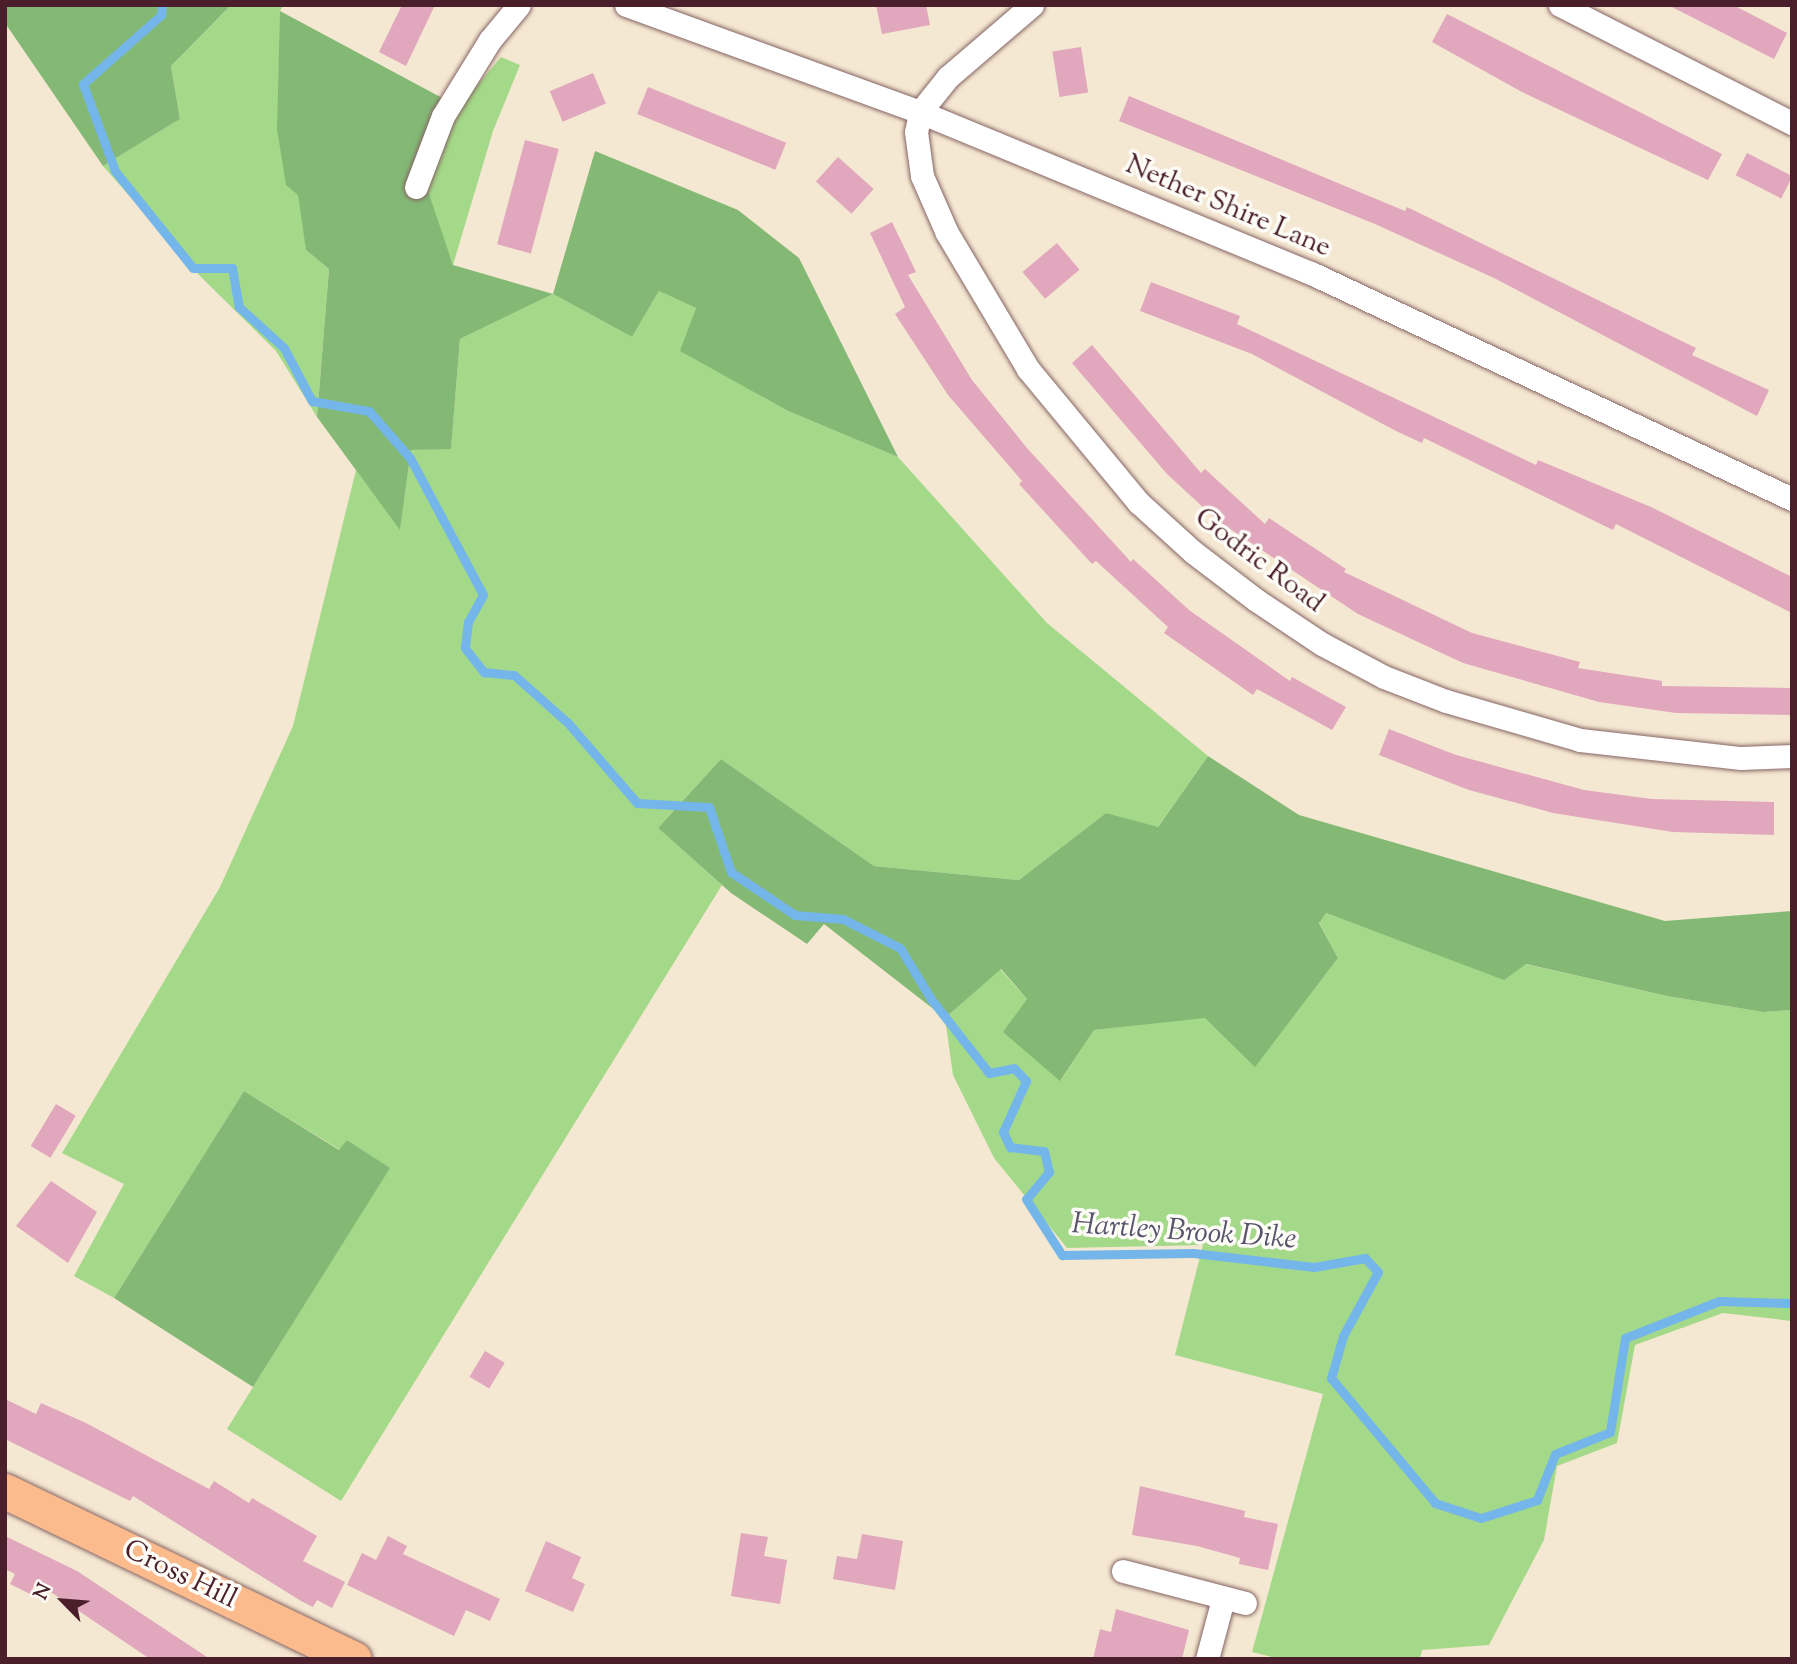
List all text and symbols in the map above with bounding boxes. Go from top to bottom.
street label: Nether Shire Lane [1120,149,1336,265]
street label: Godric Road [1188,501,1330,621]
water label: Hartley Brook Dike [1071,1207,1297,1259]
street label: Cross Hill [118,1533,242,1617]
north arrow [28,1566,98,1636]
text: N [28,1579,59,1605]

